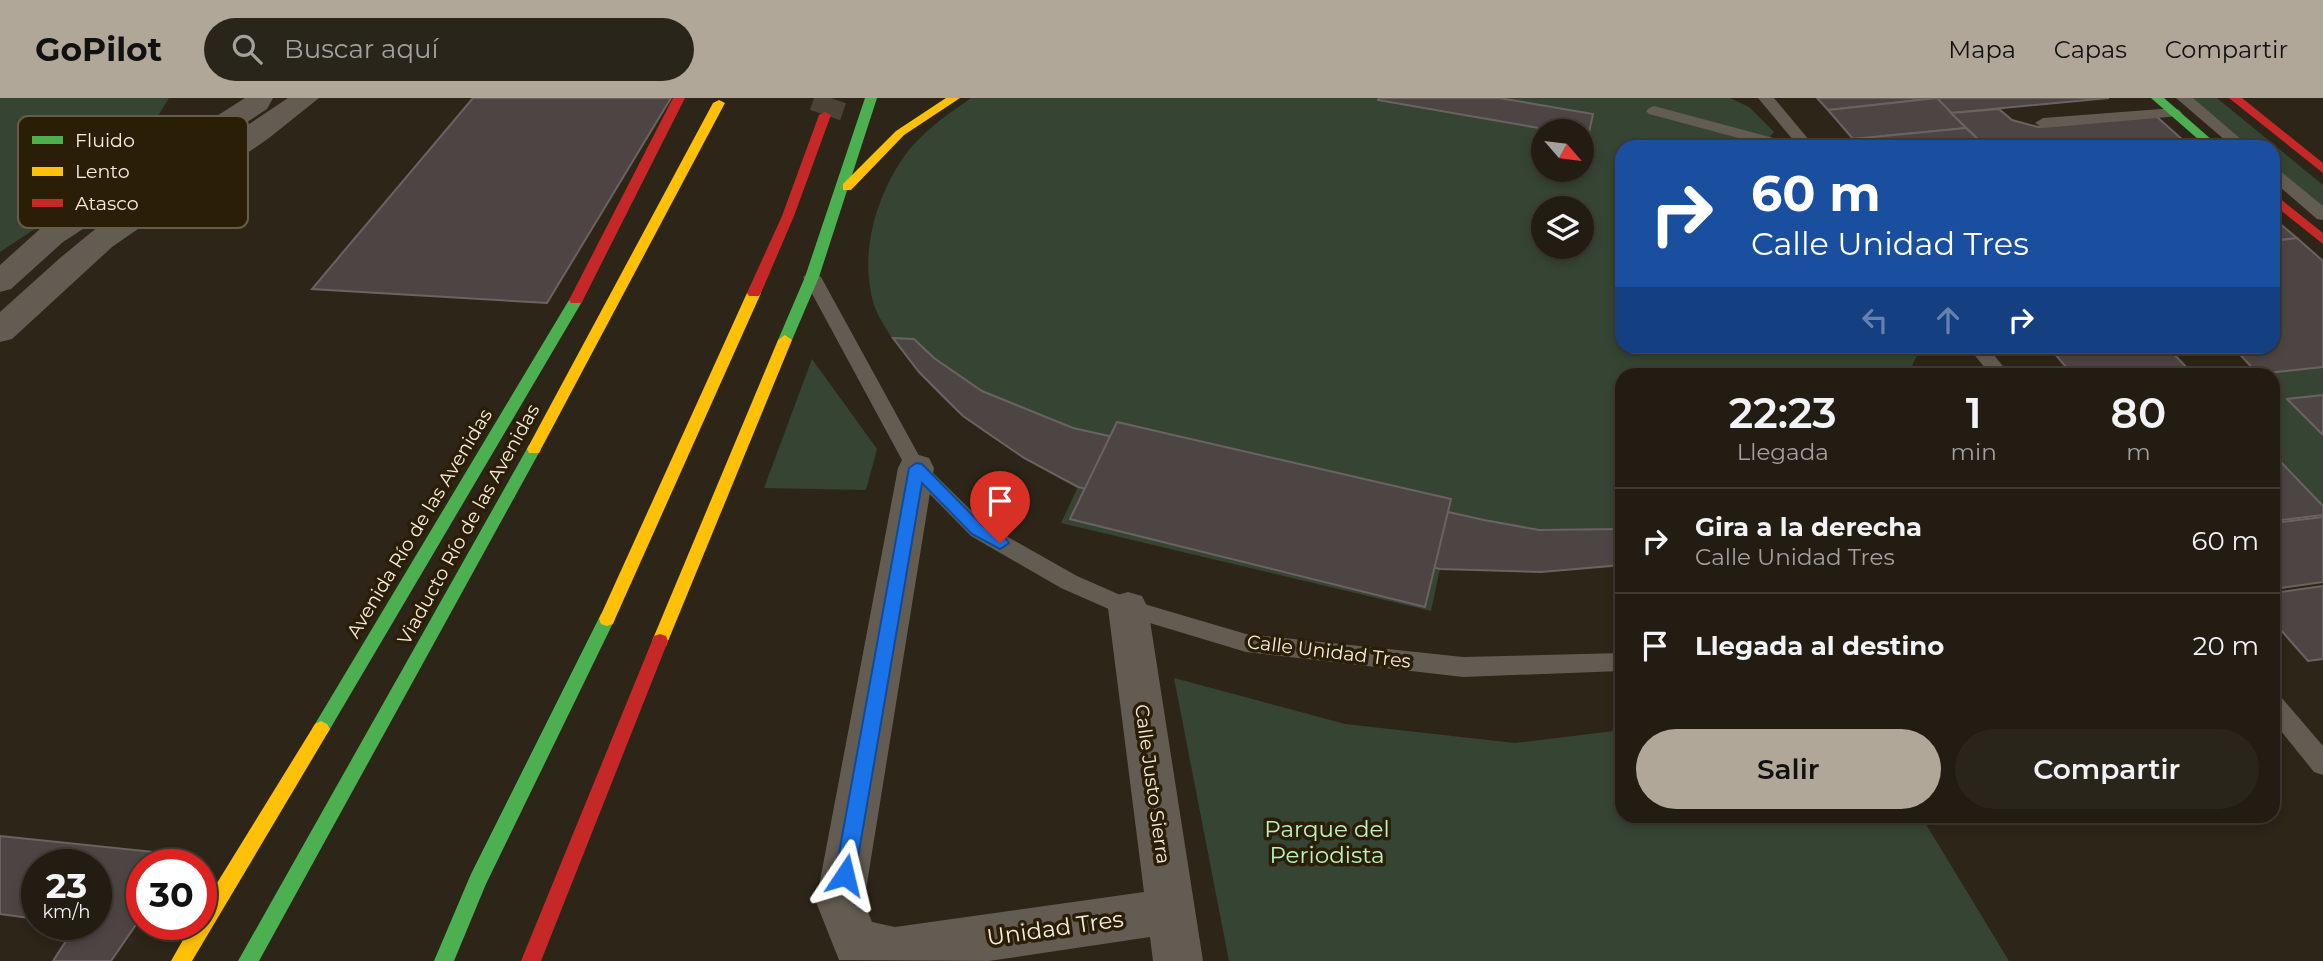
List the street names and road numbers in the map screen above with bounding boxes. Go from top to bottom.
street label: Viaducto Río de las Avenidas [393,400,544,649]
street label: Avenida Río de las Avenidas [342,405,497,642]
street label: Calle Unidad Tres [1246,630,1412,673]
street label: Calle Justo Sierra [1130,703,1175,865]
street label: Unidad Tres [985,905,1125,951]

